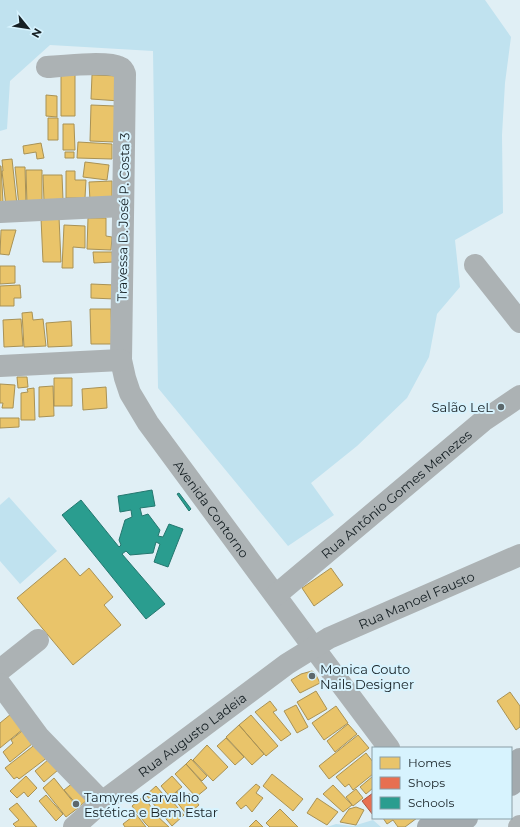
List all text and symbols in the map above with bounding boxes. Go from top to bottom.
north arrow [8,8,48,48]
text: N [28,26,45,40]
street label: Travessa D. José P. Costa 3 [114,132,132,302]
place label: Salão LeL [432,399,493,415]
marker: Salão LeL [496,402,506,412]
street label: Rua Antônio Gomes Menezes [318,426,475,562]
street label: Avenida Contorno [170,457,253,561]
street label: Rua Manoel Fausto [356,568,477,632]
place label: Monica Couto Nails Designer [320,661,414,692]
marker: Monica Couto Nails Designer [307,671,317,681]
street label: Rua Augusto Ladeia [135,689,249,780]
legend [372,747,512,819]
text: Homes [408,755,451,770]
text: Shops [408,775,445,790]
place label: Tamyres Carvalho Estética e Bem Estar [84,789,218,820]
text: Schools [408,795,454,810]
marker: Tamyres Carvalho Estética e Bem Estar [71,799,81,809]

